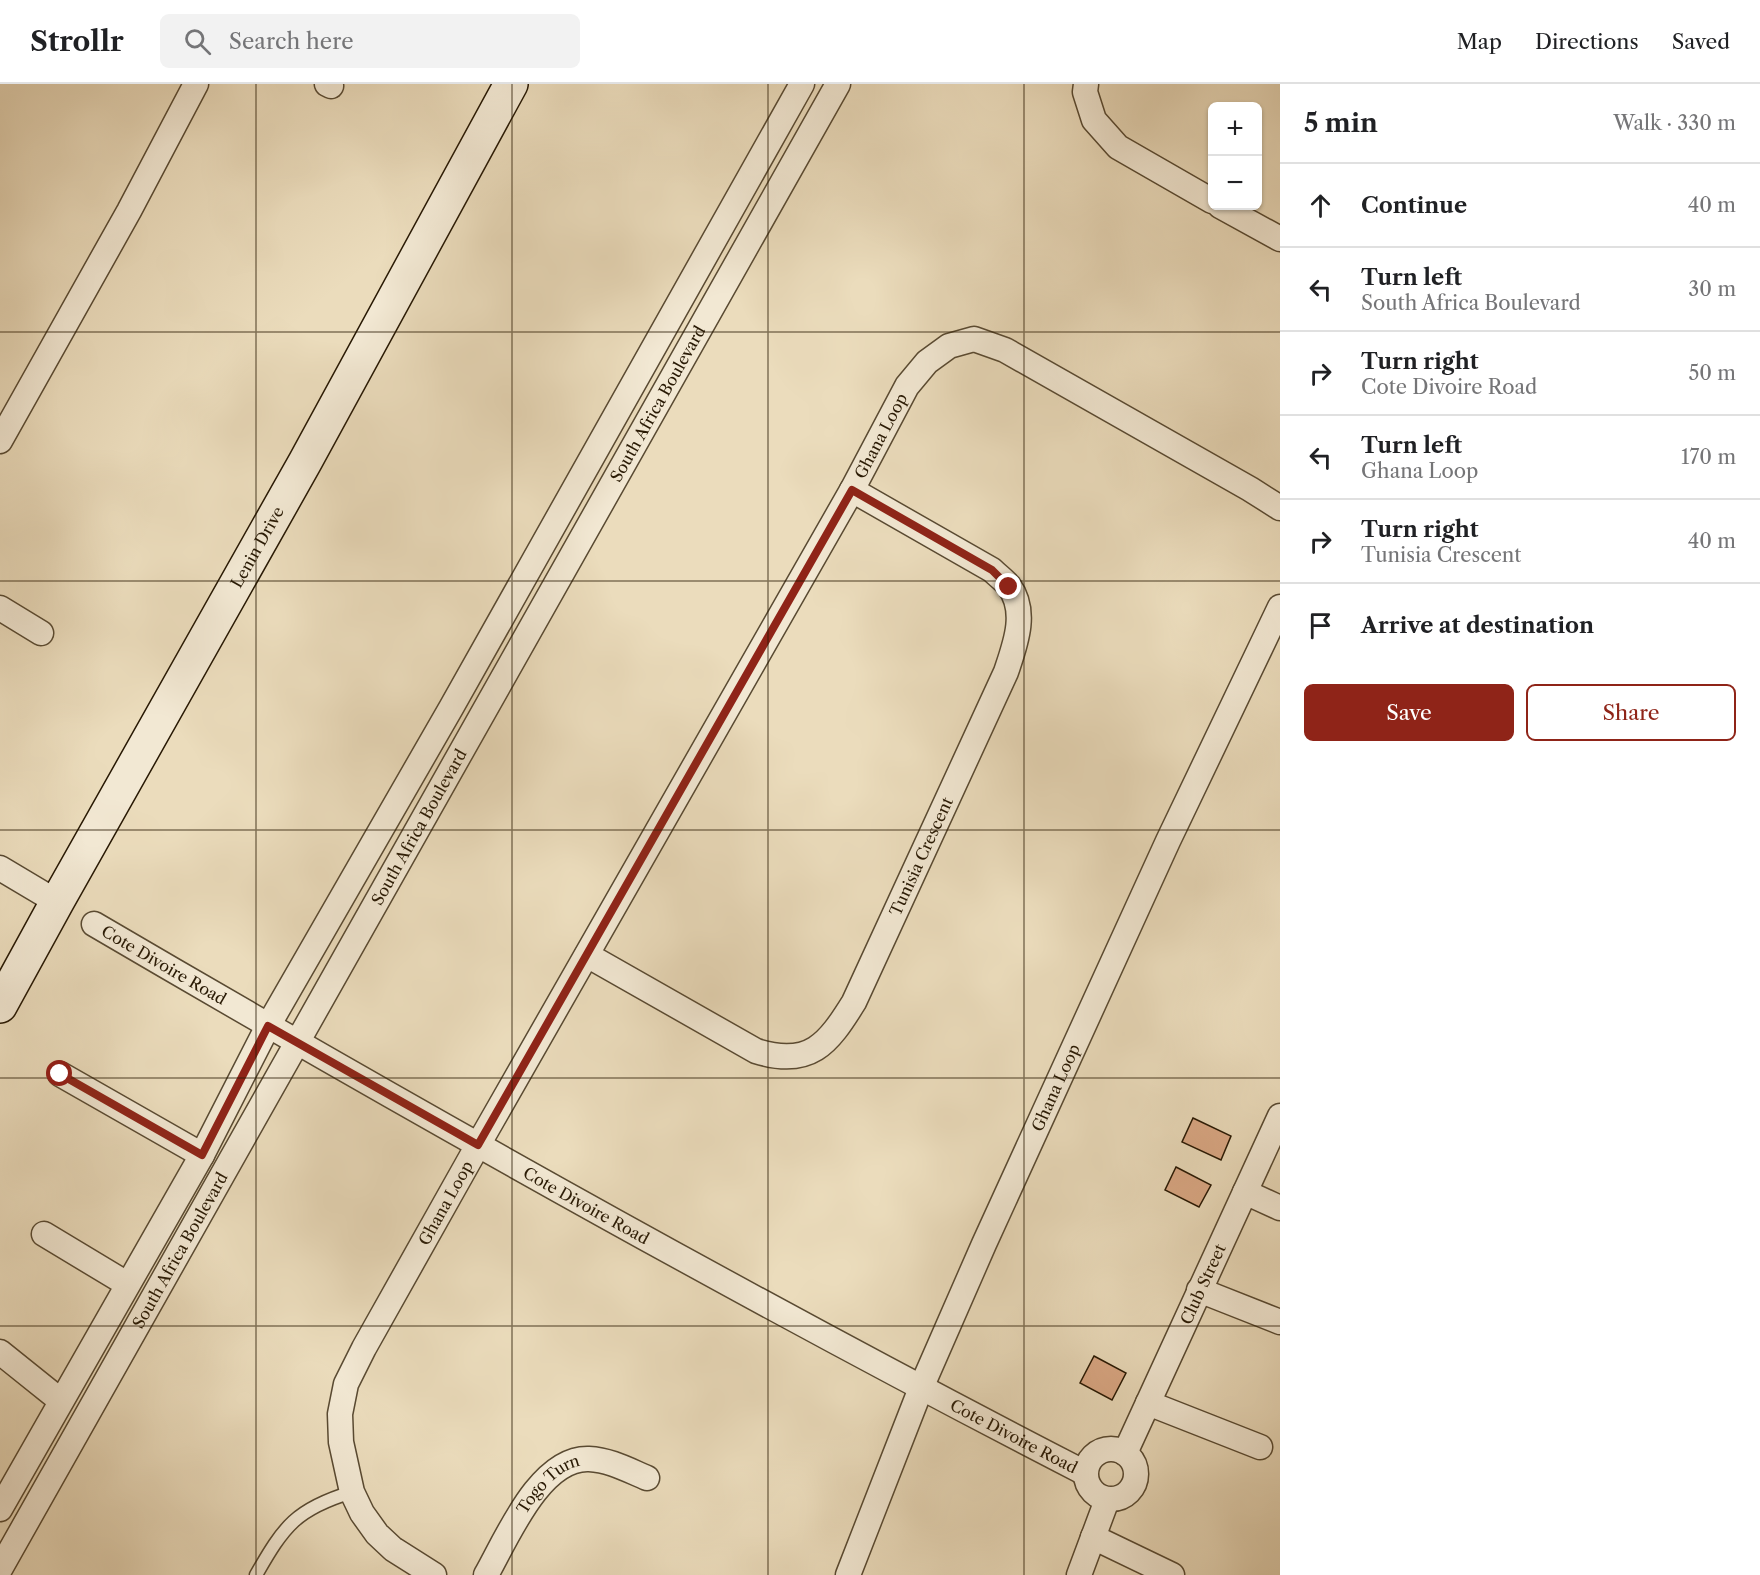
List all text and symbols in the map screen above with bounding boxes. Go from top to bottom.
search box [160,14,580,68]
text: Strollr [30,24,124,58]
icon: search [181,25,214,58]
text: Search here [229,28,353,55]
text: Map [1457,29,1502,54]
text: Directions [1535,29,1639,54]
text: Saved [1672,29,1730,54]
map controls [1208,102,1262,210]
button: + [1208,102,1262,156]
text: 5 min [1304,107,1378,139]
text: Walk · 330 m [1613,111,1736,135]
button: − [1208,156,1262,210]
icon: ahead [1304,189,1337,222]
text: Continue [1361,192,1467,219]
text: 40 m [1688,193,1736,217]
text: Turn left [1361,264,1462,291]
icon: left [1304,273,1337,306]
text: 30 m [1688,277,1736,301]
text: South Africa Boulevard [1361,291,1581,315]
street label: South Africa Boulevard [606,322,710,485]
text: Turn right [1361,348,1479,375]
icon: right [1304,357,1337,390]
text: 50 m [1689,361,1736,385]
text: Cote Divoire Road [1361,375,1537,399]
street label: Ghana Loop [850,390,912,482]
text: Turn left [1361,432,1462,459]
icon: left [1304,441,1337,474]
text: 170 m [1681,445,1736,469]
text: Ghana Loop [1361,459,1478,483]
street label: Lenin Drive [226,503,288,591]
text: Turn right [1361,516,1479,543]
icon: right [1304,525,1337,558]
text: 40 m [1688,529,1736,553]
text: Tunisia Crescent [1361,543,1521,567]
route end [995,573,1021,599]
icon: arrive [1304,609,1337,642]
text: Arrive at destination [1361,612,1594,639]
button: Save [1304,684,1514,741]
button: Share [1526,684,1736,741]
street label: South Africa Boulevard [367,745,471,909]
street label: Tunisia Crescent [885,794,957,919]
street label: Cote Divoire Road [98,921,230,1009]
street label: Ghana Loop [1027,1040,1084,1134]
route start [46,1060,72,1086]
street label: Ghana Loop [414,1157,477,1249]
street label: Cote Divoire Road [520,1162,653,1249]
street label: South Africa Boulevard [128,1169,232,1332]
street label: Club Street [1176,1240,1230,1327]
street label: Cote Divoire Road [947,1395,1081,1478]
street label: Togo Turn [512,1450,582,1518]

